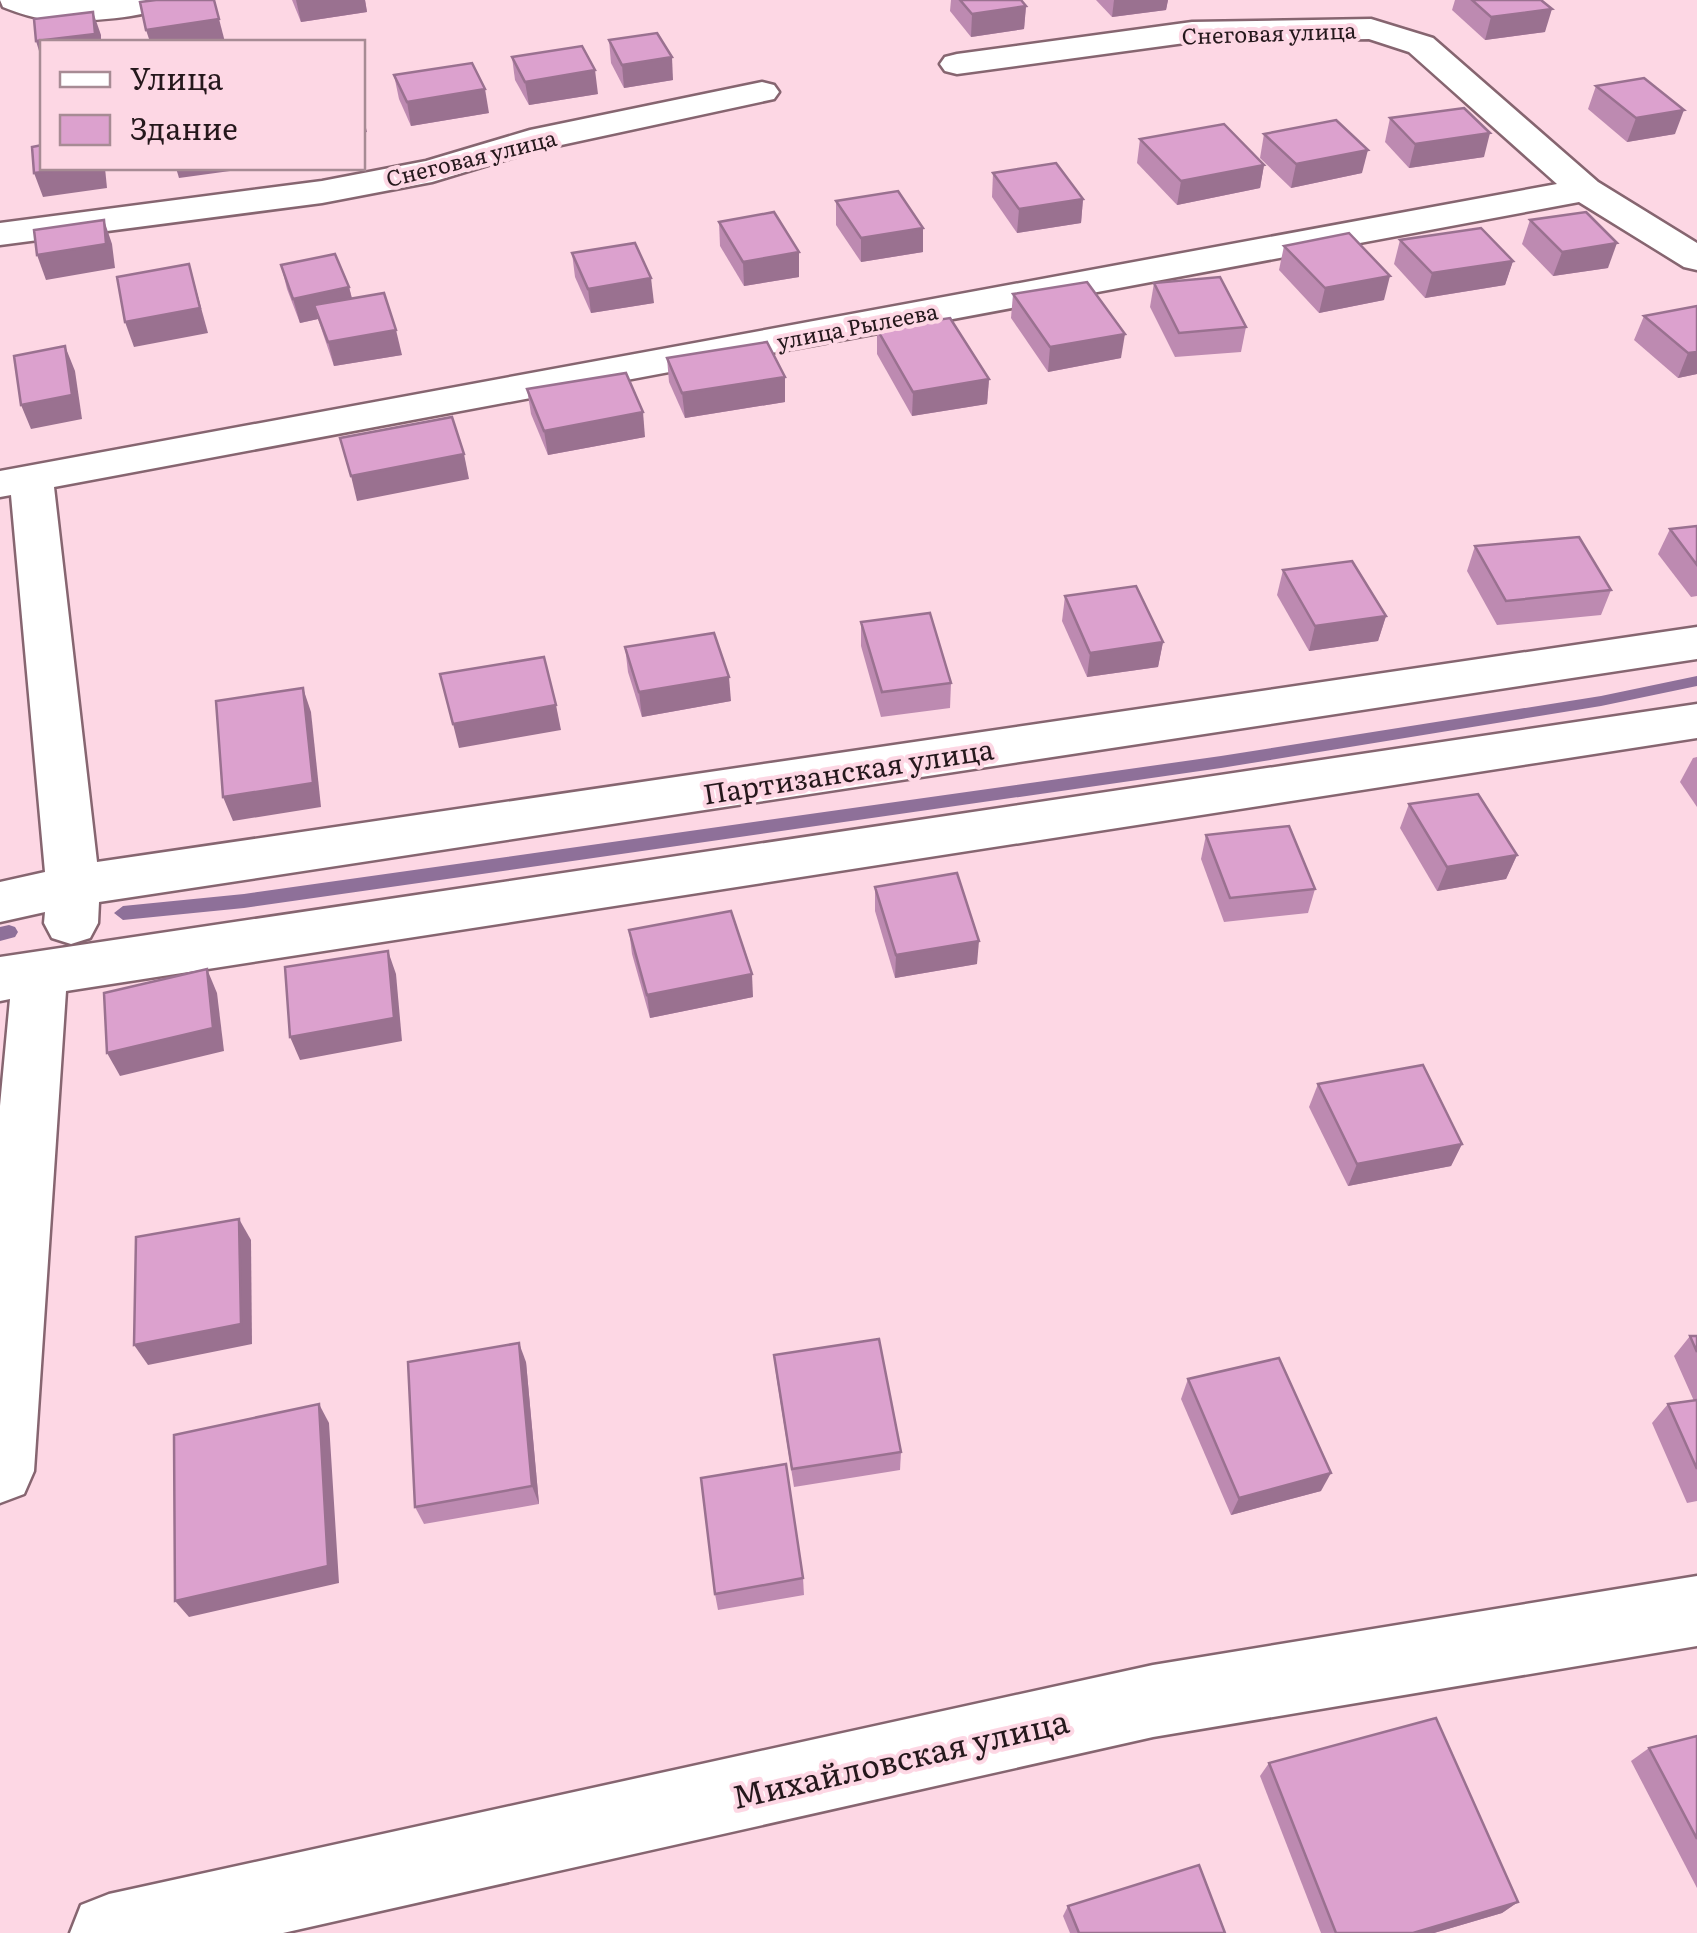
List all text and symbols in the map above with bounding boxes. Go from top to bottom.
street label: Снеговая улица [1181,12,1357,52]
legend [40,40,365,170]
text: Улица [130,55,224,99]
text: Здание [130,105,238,149]
street label: Снеговая улица [382,120,560,194]
street label: улица Рылеева [774,293,941,357]
street label: Партизанская улица [700,726,996,814]
street label: Михайловская улица [727,1695,1074,1819]

